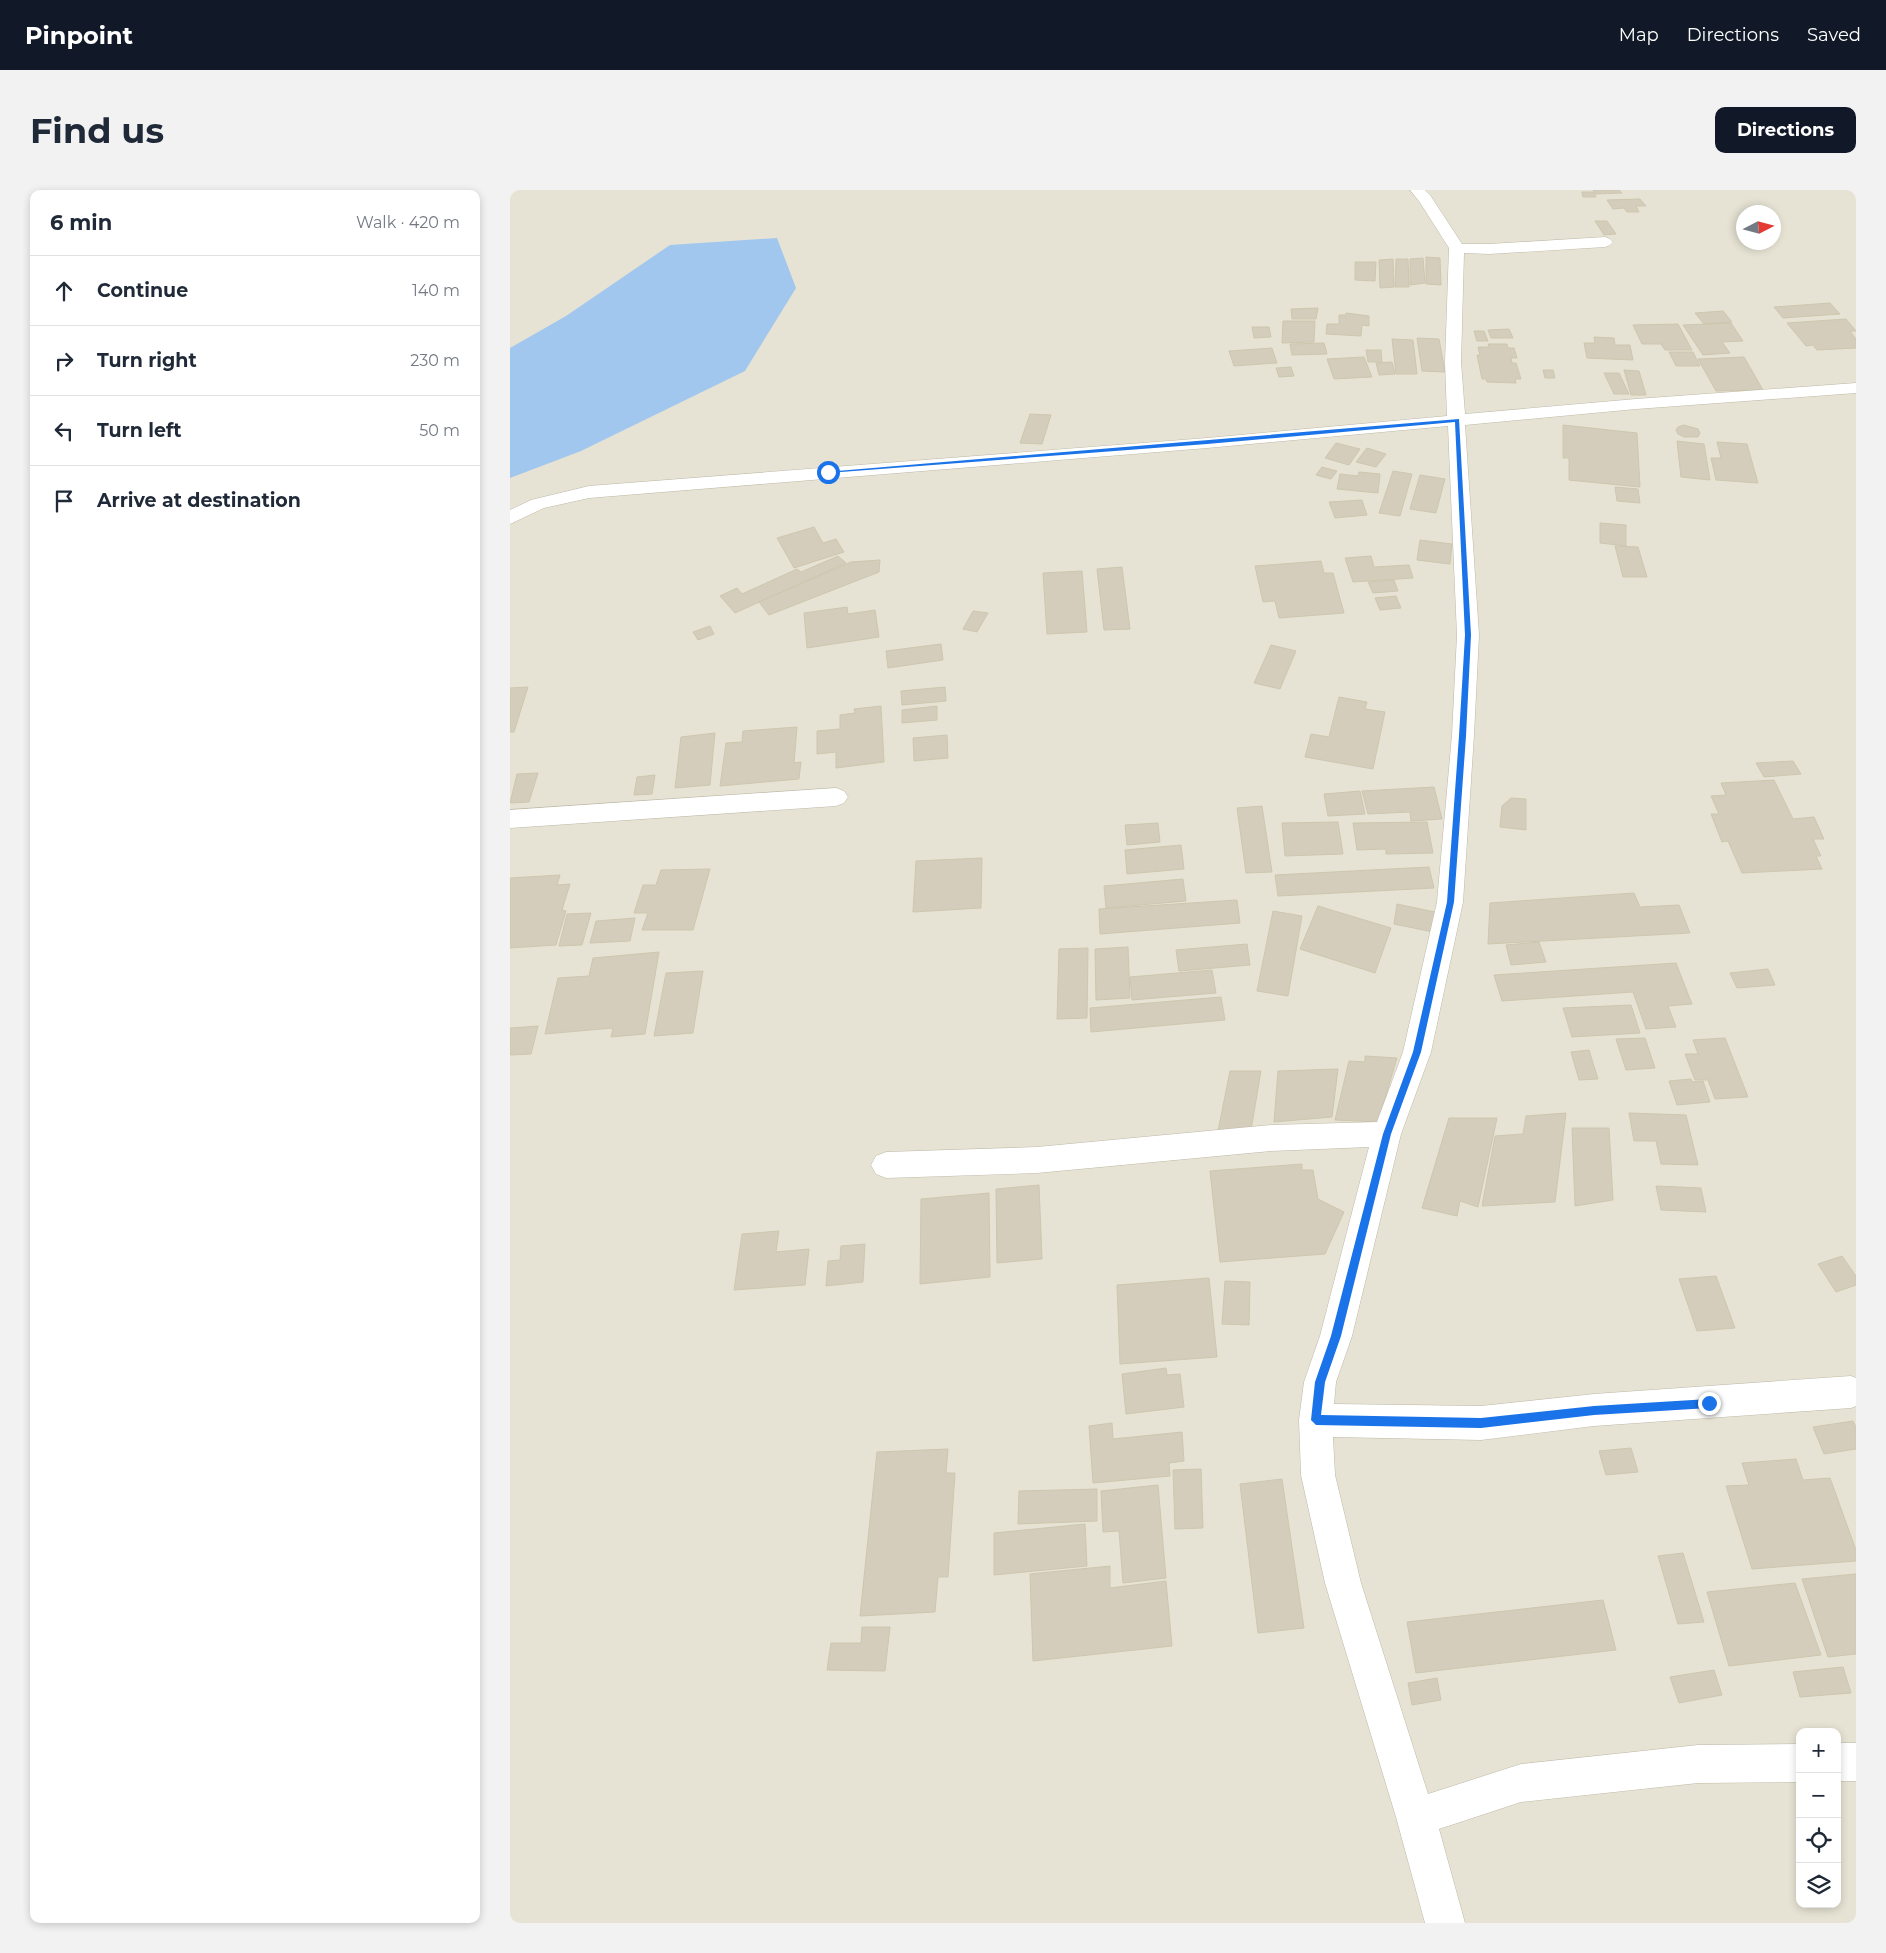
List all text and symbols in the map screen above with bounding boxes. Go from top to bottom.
text: Pinpoint [25,21,133,50]
text: Map [1619,24,1659,46]
text: Directions [1687,24,1779,46]
text: Saved [1807,24,1861,46]
button: Directions [1715,107,1856,153]
text: Find us [30,109,164,152]
north arrow [1736,205,1781,250]
text: 6 min [50,210,112,235]
text: Walk · 420 m [356,213,460,232]
icon: ahead [50,277,78,305]
text: Continue [97,279,188,302]
text: 140 m [412,281,460,300]
icon: right [50,347,78,375]
text: Turn right [97,349,197,372]
text: 230 m [410,351,460,370]
icon: left [50,417,78,445]
text: Turn left [97,419,182,442]
text: 50 m [419,421,460,440]
route start [817,461,840,484]
icon: arrive [50,487,78,515]
text: Arrive at destination [97,489,301,512]
route end [1698,1392,1721,1415]
map controls [1796,1728,1841,1908]
button: + [1796,1728,1841,1773]
button: − [1796,1773,1841,1818]
button: locate [1796,1818,1841,1863]
button: layers [1796,1863,1841,1908]

